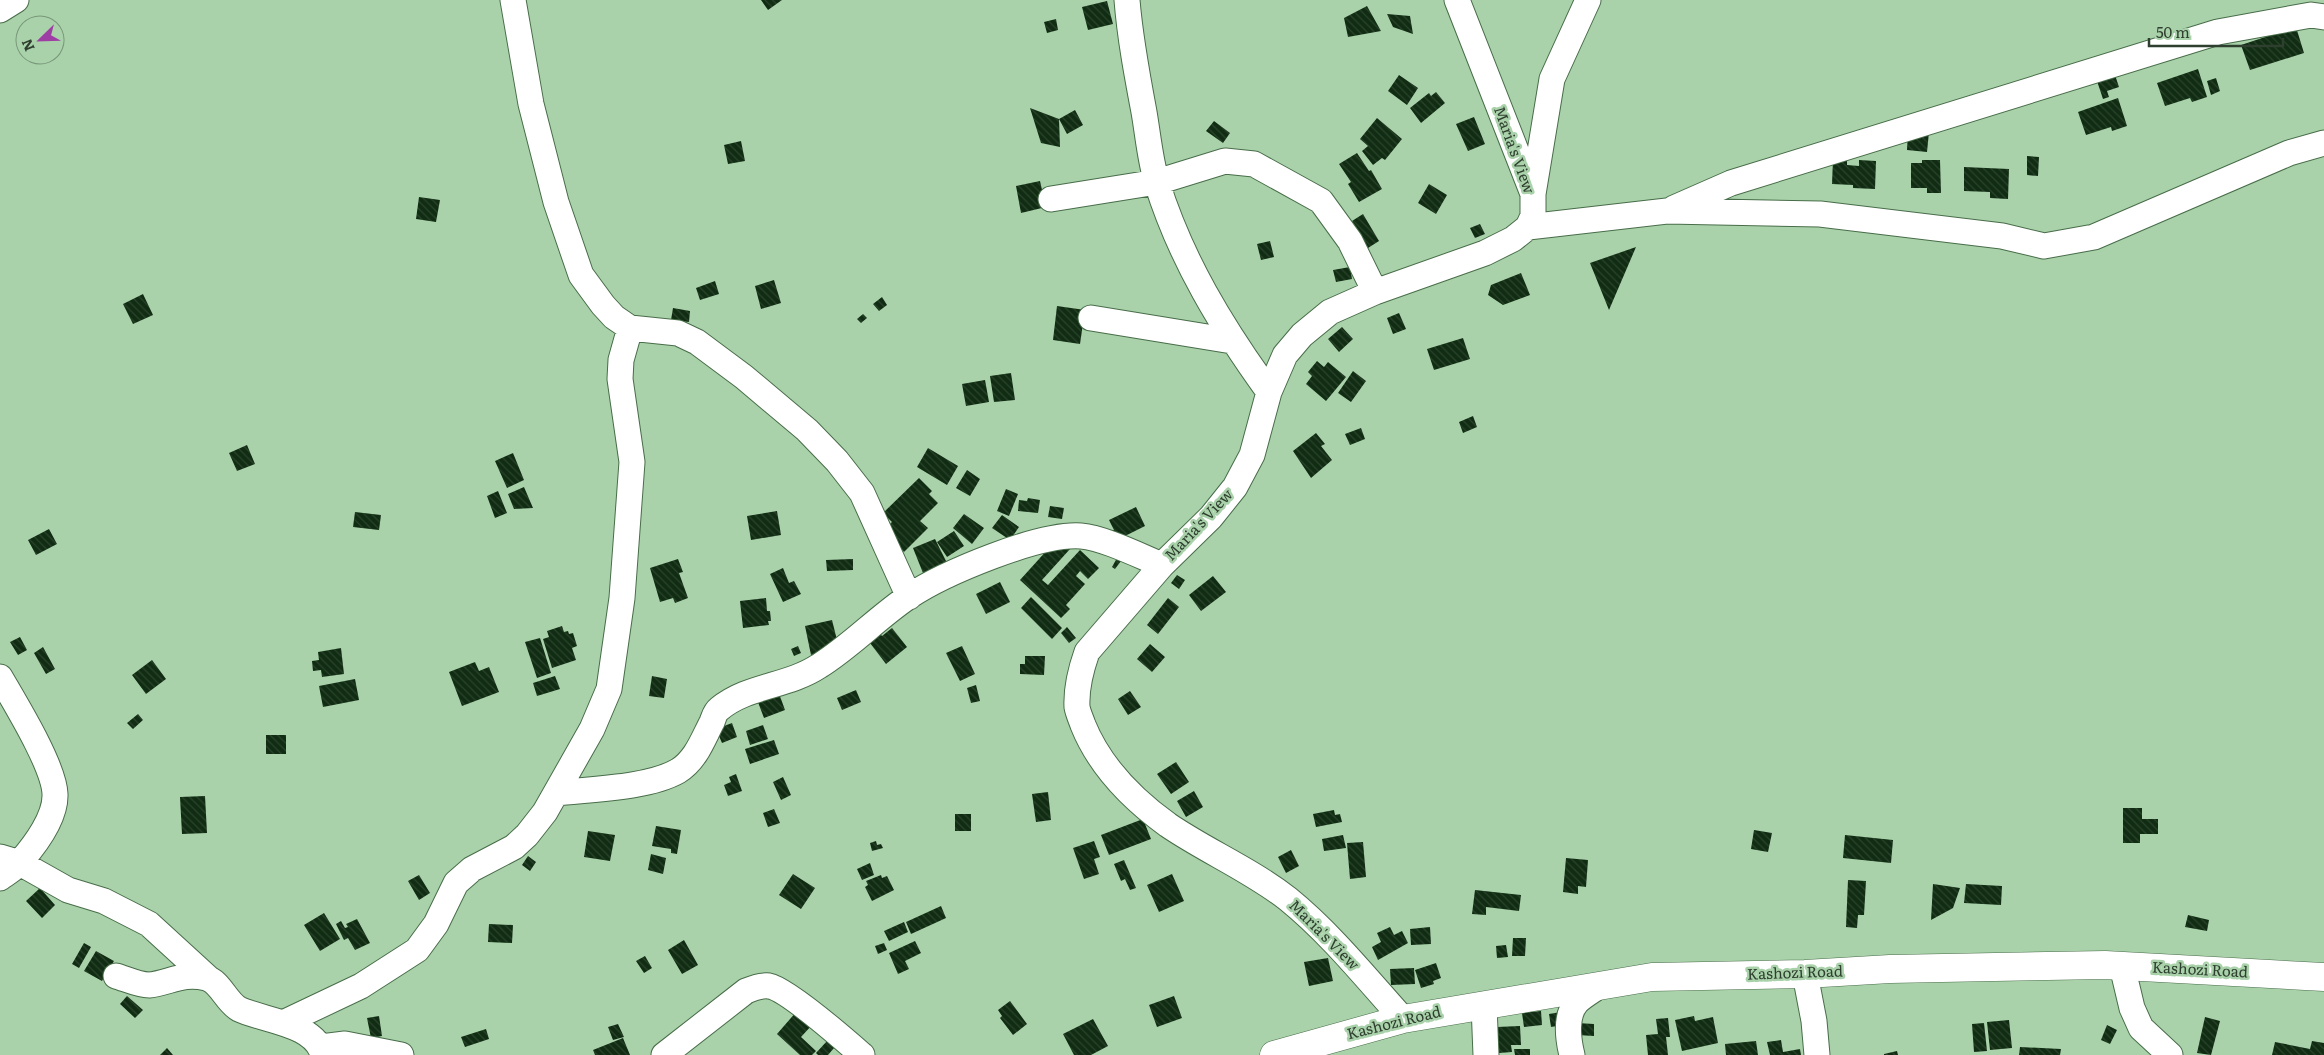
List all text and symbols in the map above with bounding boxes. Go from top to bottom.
north arrow [15,15,65,65]
scale bar [2149,15,2283,47]
text: 50 m [2156,20,2190,43]
text: N [16,36,39,55]
street label: Maria's View [1489,103,1542,196]
street label: Maria's View [1158,483,1238,565]
street label: Maria's View [1285,893,1366,974]
street label: Kashozi Road [2152,955,2249,982]
street label: Kashozi Road [1747,958,1843,985]
street label: Kashozi Road [1344,999,1443,1044]

